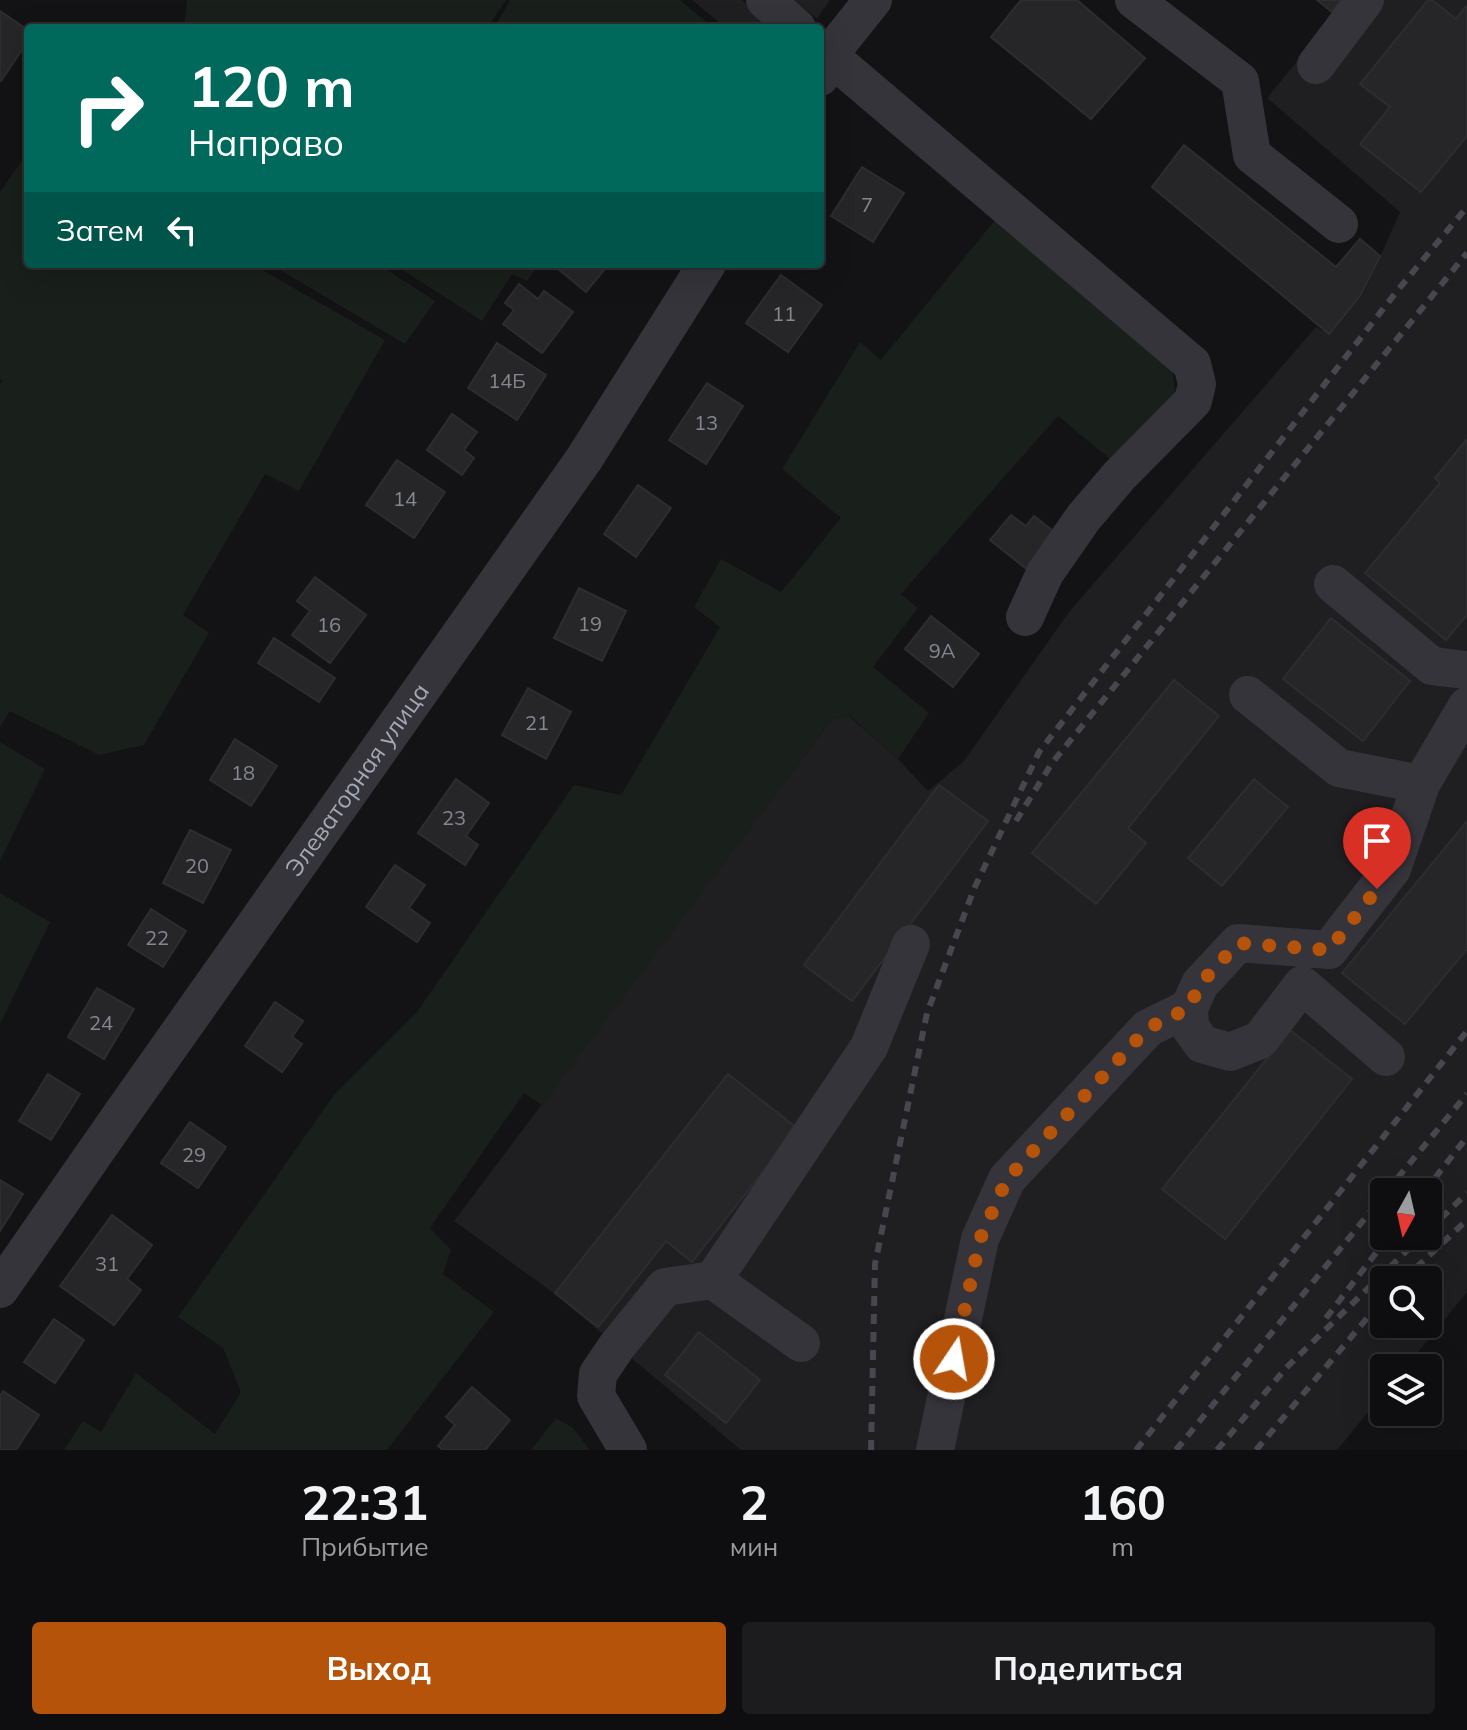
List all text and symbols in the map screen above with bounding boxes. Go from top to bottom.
text: 120 m [188,51,355,121]
icon: right [56,56,160,160]
text: Направо [188,120,344,165]
house number: 7 [861,192,873,217]
icon: left [160,208,204,252]
text: Затем [56,211,144,249]
house number: 11 [772,301,796,326]
house number: 14Б [488,368,526,393]
house number: 13 [694,410,718,435]
house number: 14 [393,486,417,511]
house number: 19 [578,611,602,636]
house number: 16 [317,612,341,637]
house number: 9А [929,638,956,663]
street label: Элеваторная улица [278,677,435,882]
house number: 21 [525,710,549,735]
house number: 18 [231,760,255,785]
house number: 23 [442,805,466,830]
pin [1343,807,1411,889]
icon: arrive [1355,819,1399,863]
house number: 20 [185,853,209,878]
house number: 22 [145,925,169,950]
house number: 24 [89,1010,113,1035]
house number: 29 [182,1142,206,1167]
north arrow [1370,1178,1442,1250]
map controls [1370,1178,1442,1426]
house number: 31 [95,1251,119,1276]
button: search [1370,1266,1442,1338]
position arrow [912,1317,996,1401]
button: layers [1370,1354,1442,1426]
text: 22:31 [301,1472,428,1532]
text: 2 [740,1472,768,1532]
text: 160 [1079,1472,1166,1532]
text: Прибытие [301,1530,429,1563]
text: мин [730,1530,778,1563]
text: m [1111,1530,1134,1563]
button: Выход [32,1622,726,1714]
button: Поделиться [742,1622,1435,1714]

